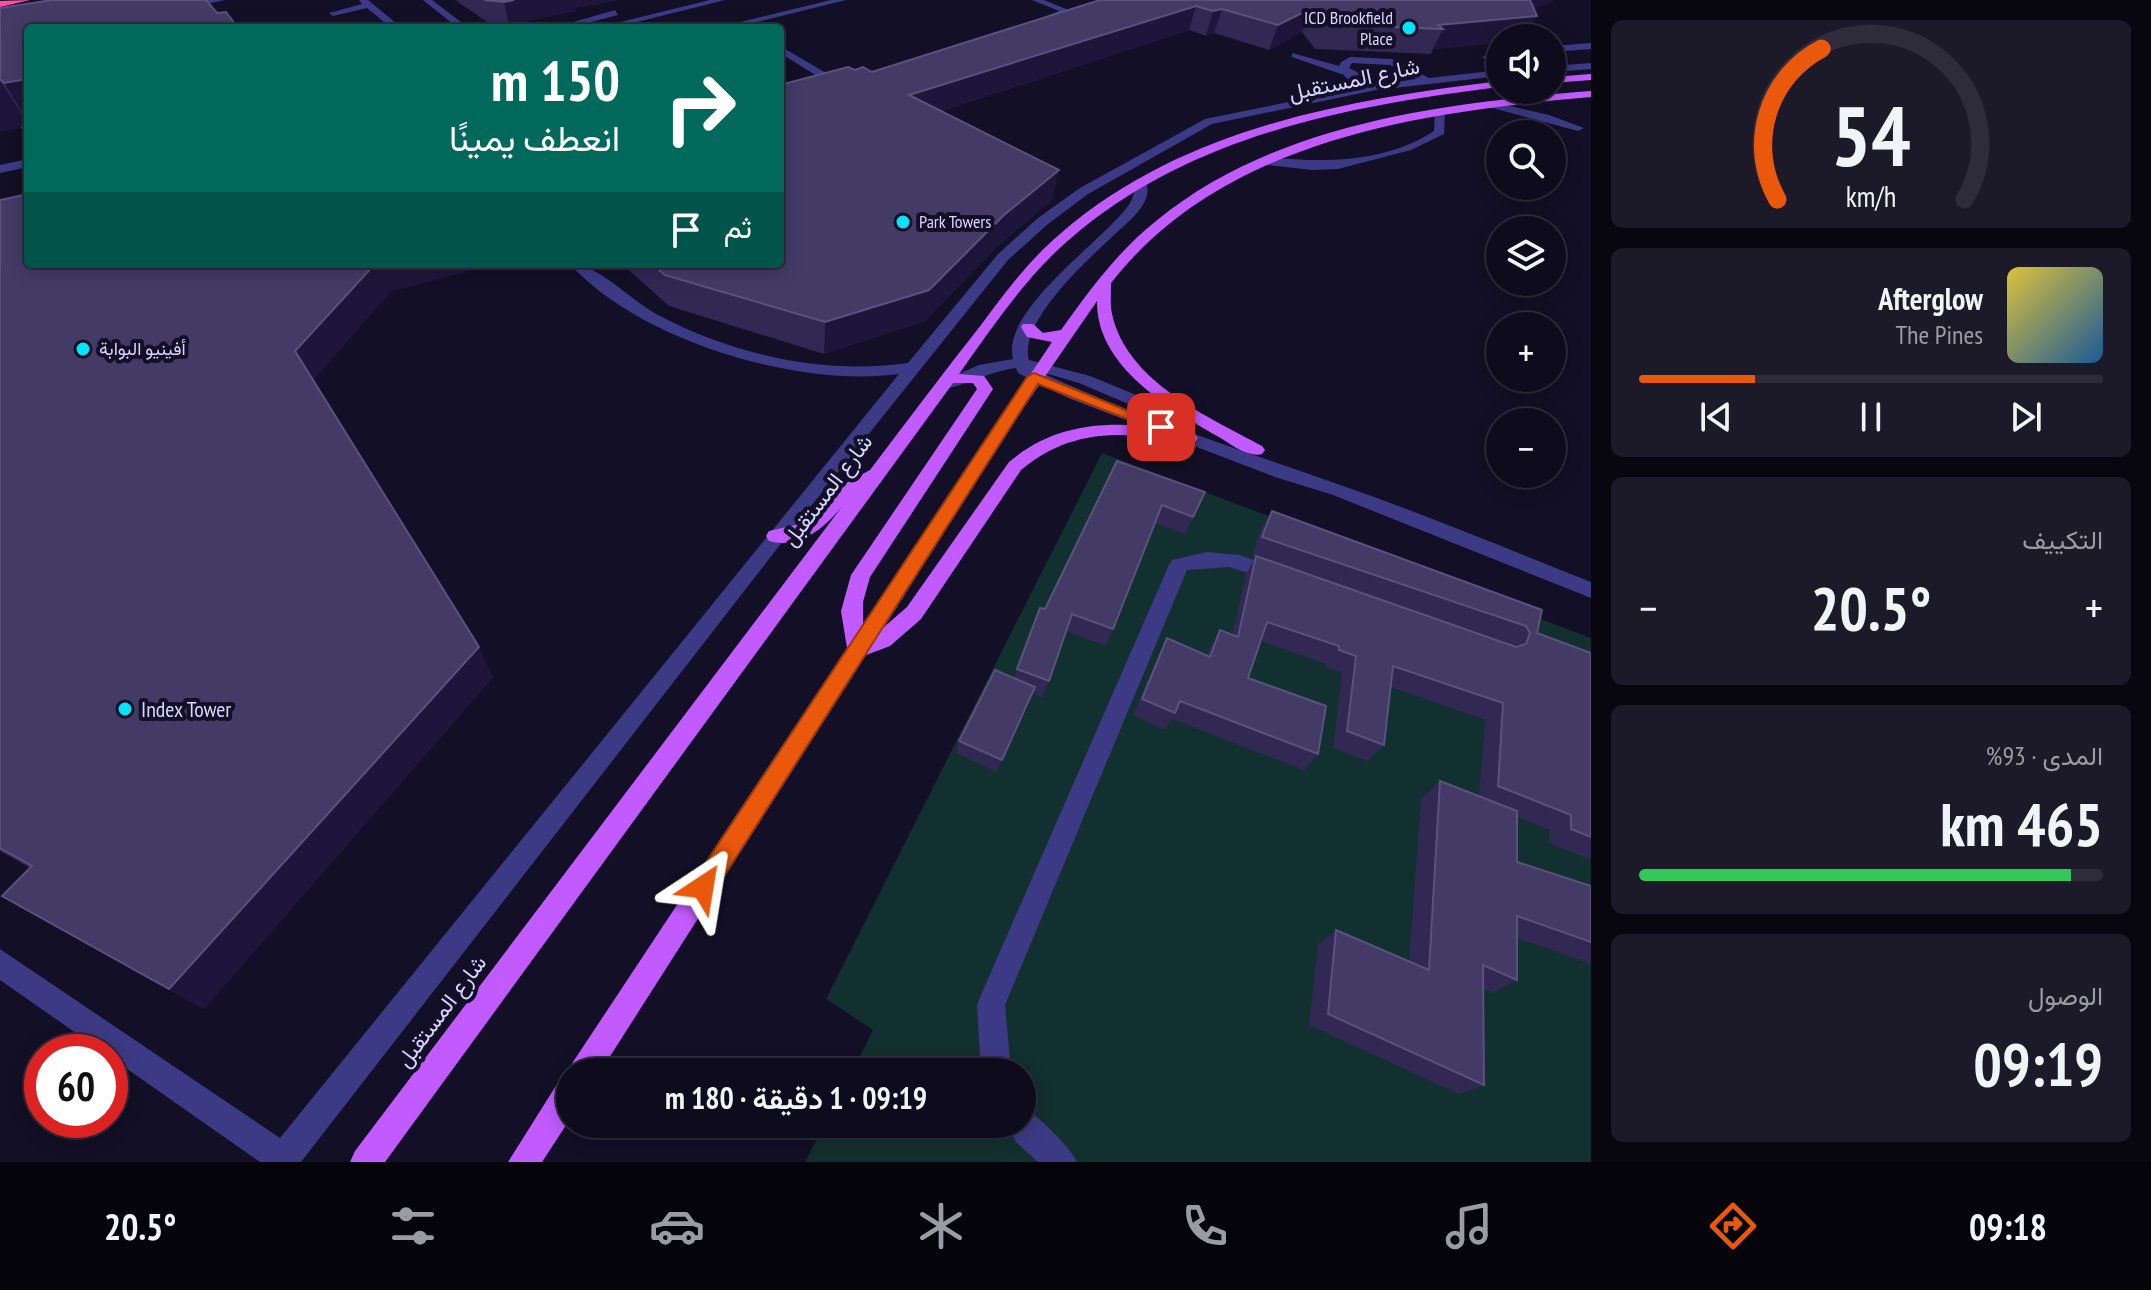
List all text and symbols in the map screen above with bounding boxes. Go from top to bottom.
place label: ICD Brookfield Place [1304,6,1393,50]
marker: ICD Brookfield Place [1400,19,1418,37]
map controls [1486,24,1566,488]
button: sound [1486,24,1566,104]
text: 150 m [491,44,620,116]
street label: شارع المستقبل [1286,51,1422,108]
icon: right [648,56,752,160]
text: 54 [1831,81,1911,189]
text: انعطف يمينًا [449,114,620,161]
button: search [1486,120,1566,200]
text: km/h [1846,178,1896,215]
text: ثم [724,207,752,246]
icon: arrive [664,208,708,252]
place label: Park Towers [919,210,991,233]
marker: Park Towers [894,213,912,231]
button: layers [1486,216,1566,296]
text: Afterglow [1878,279,1983,318]
button: + [1486,312,1566,392]
text: The Pines [1895,318,1983,351]
place label: أفينيو البوابة [99,337,186,360]
marker: أفينيو البوابة [74,340,92,358]
pin [1127,393,1195,461]
icon: previous [1694,395,1738,439]
icon: pause [1849,395,1893,439]
icon: next [2004,395,2048,439]
icon: arrive [1139,405,1183,449]
button: − [1486,408,1566,488]
street label: شارع المستقبل [776,428,879,552]
text: التكييف [2022,523,2103,556]
text: 20.5° [1811,569,1931,647]
text: − [1639,579,1657,636]
text: + [2085,579,2103,636]
place label: Index Tower [141,695,231,723]
marker: Index Tower [116,700,134,718]
text: المدى · 93% [1986,739,2103,772]
text: 465 km [1940,785,2103,863]
position arrow [661,845,745,929]
street label: شارع المستقبل [390,949,493,1073]
text: الوصول [2028,979,2103,1012]
text: 09:19 [1973,1025,2103,1103]
speed limit sign: 60 [24,1034,128,1138]
text: 09:19 · 1 دقيقة · 180 m [665,1078,927,1117]
icon: filters [385,1198,441,1254]
icon: car [649,1198,705,1254]
icon: climate [913,1198,969,1254]
icon: phone [1177,1198,1233,1254]
icon: music [1441,1198,1497,1254]
icon: directions [1705,1198,1761,1254]
text: 20.5° [104,1203,176,1250]
text: 09:18 [1969,1203,2047,1250]

